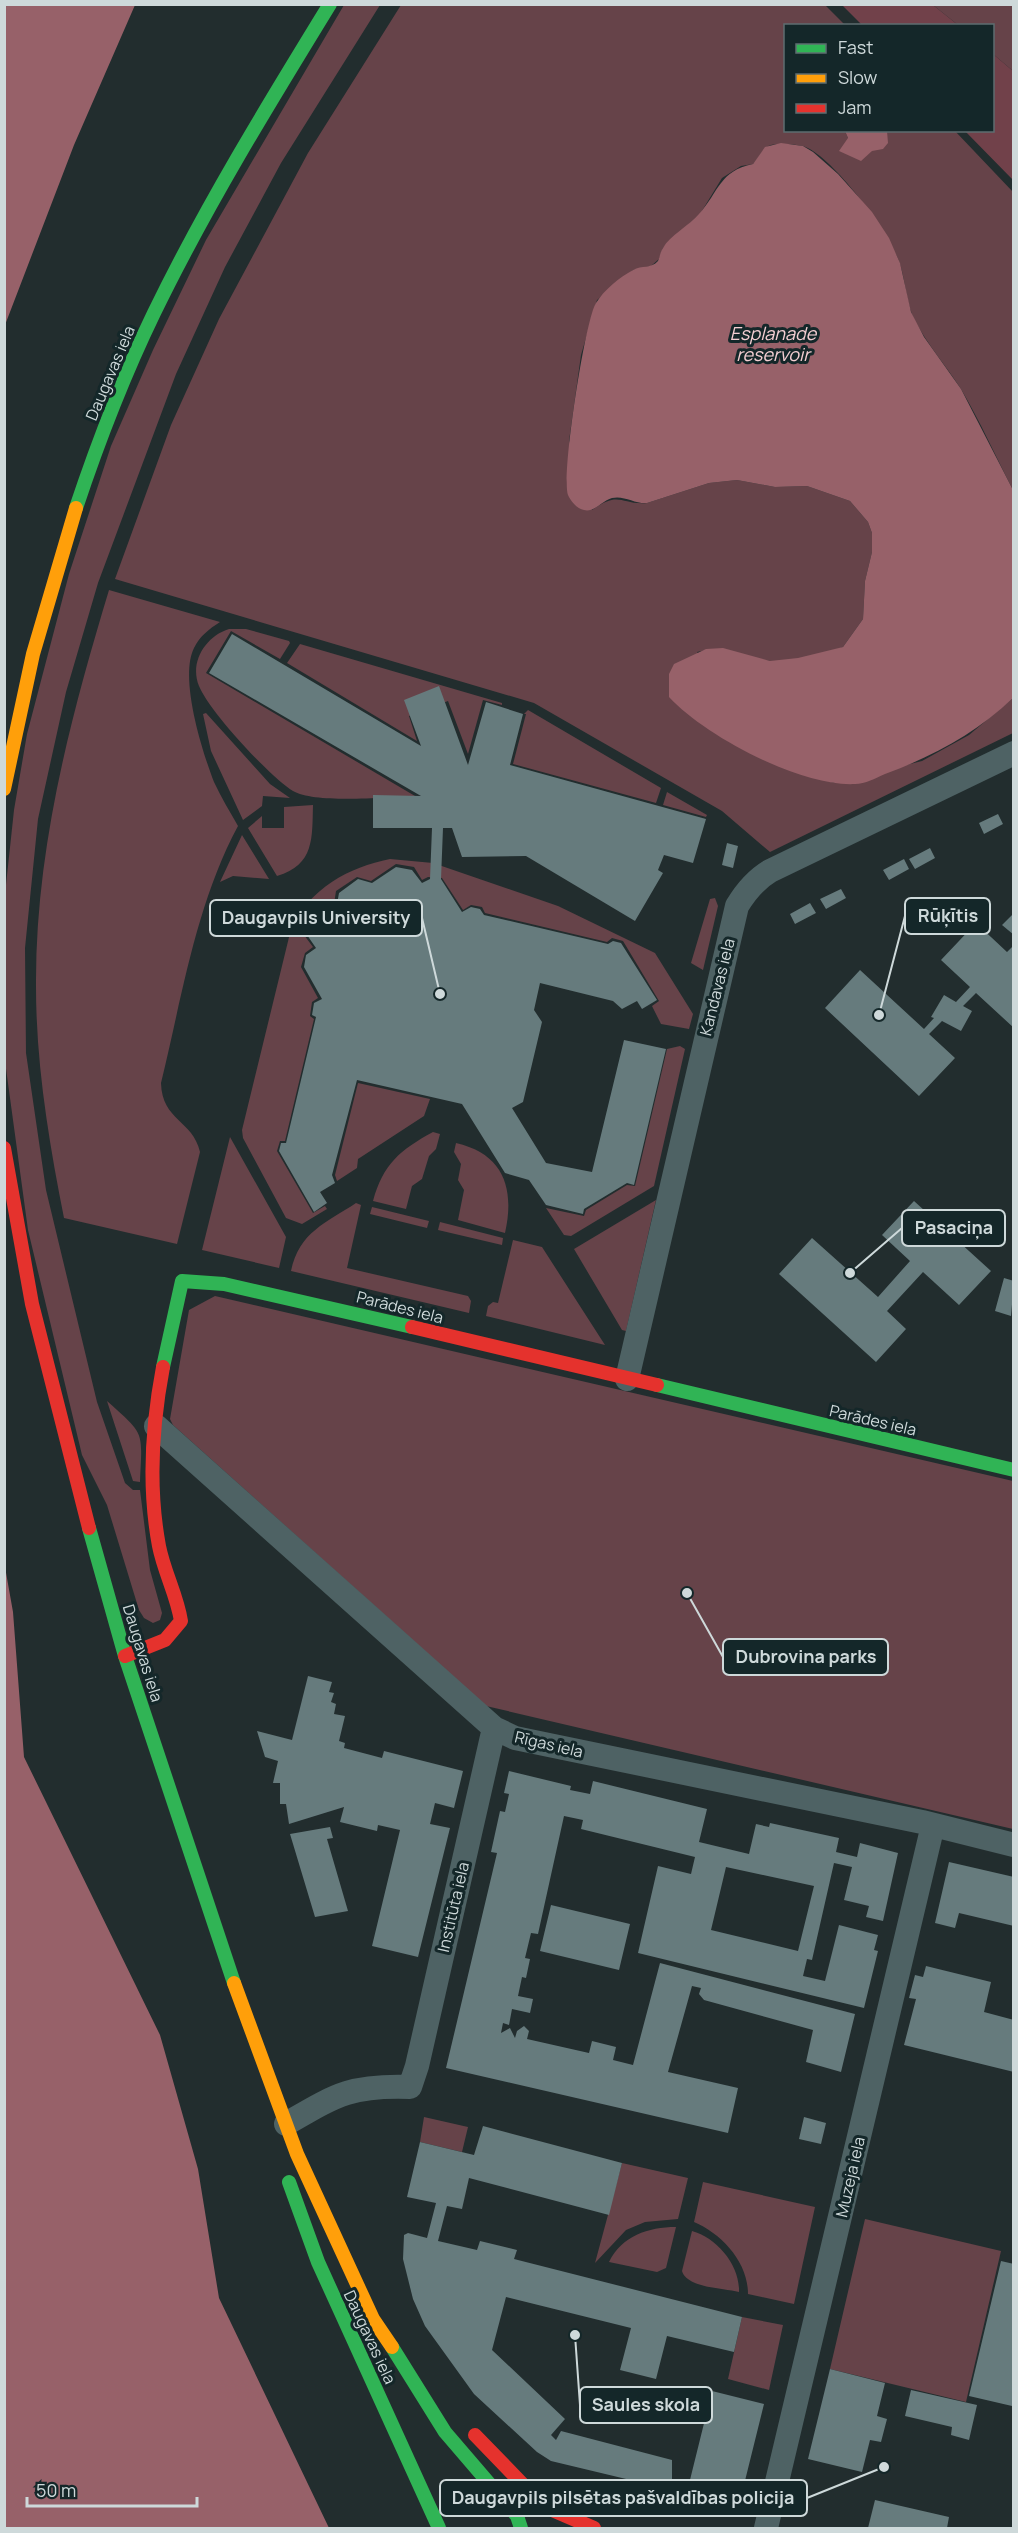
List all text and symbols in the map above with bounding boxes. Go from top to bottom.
legend [784,24,994,132]
text: Fast [838,35,873,59]
text: Slow [838,65,878,89]
text: Jam [838,95,872,119]
water label: Esplanade reservoir [730,321,818,366]
street label: Daugavas iela [80,322,140,424]
callout: Rūķītis [905,898,990,934]
callout: Daugavpils University [210,900,422,936]
text: Rūķītis [918,903,978,928]
text: Daugavpils University [222,905,410,929]
street label: Kandavas iela [694,936,740,1038]
callout: Pasaciņa [902,1210,1005,1246]
text: Pasaciņa [915,1215,993,1240]
street label: Parādes iela [354,1286,446,1328]
street label: Parādes iela [827,1399,919,1441]
street label: Daugavas iela [118,1601,168,1705]
callout: Dubrovina parks [723,1639,888,1675]
text: Dubrovina parks [736,1644,877,1668]
street label: Rīgas iela [513,1725,585,1763]
street label: Institūta iela [432,1860,474,1954]
street label: Muzeja iela [830,2135,870,2219]
street label: Daugavas iela [339,2287,401,2387]
callout: Saules skola [580,2387,712,2423]
text: Saules skola [592,2392,700,2416]
scale bar [27,2470,196,2508]
text: 50 m [36,2478,76,2502]
callout: Daugavpils pilsētas pašvaldības policija [440,2480,807,2516]
text: Daugavpils pilsētas pašvaldības policija [452,2485,794,2509]

